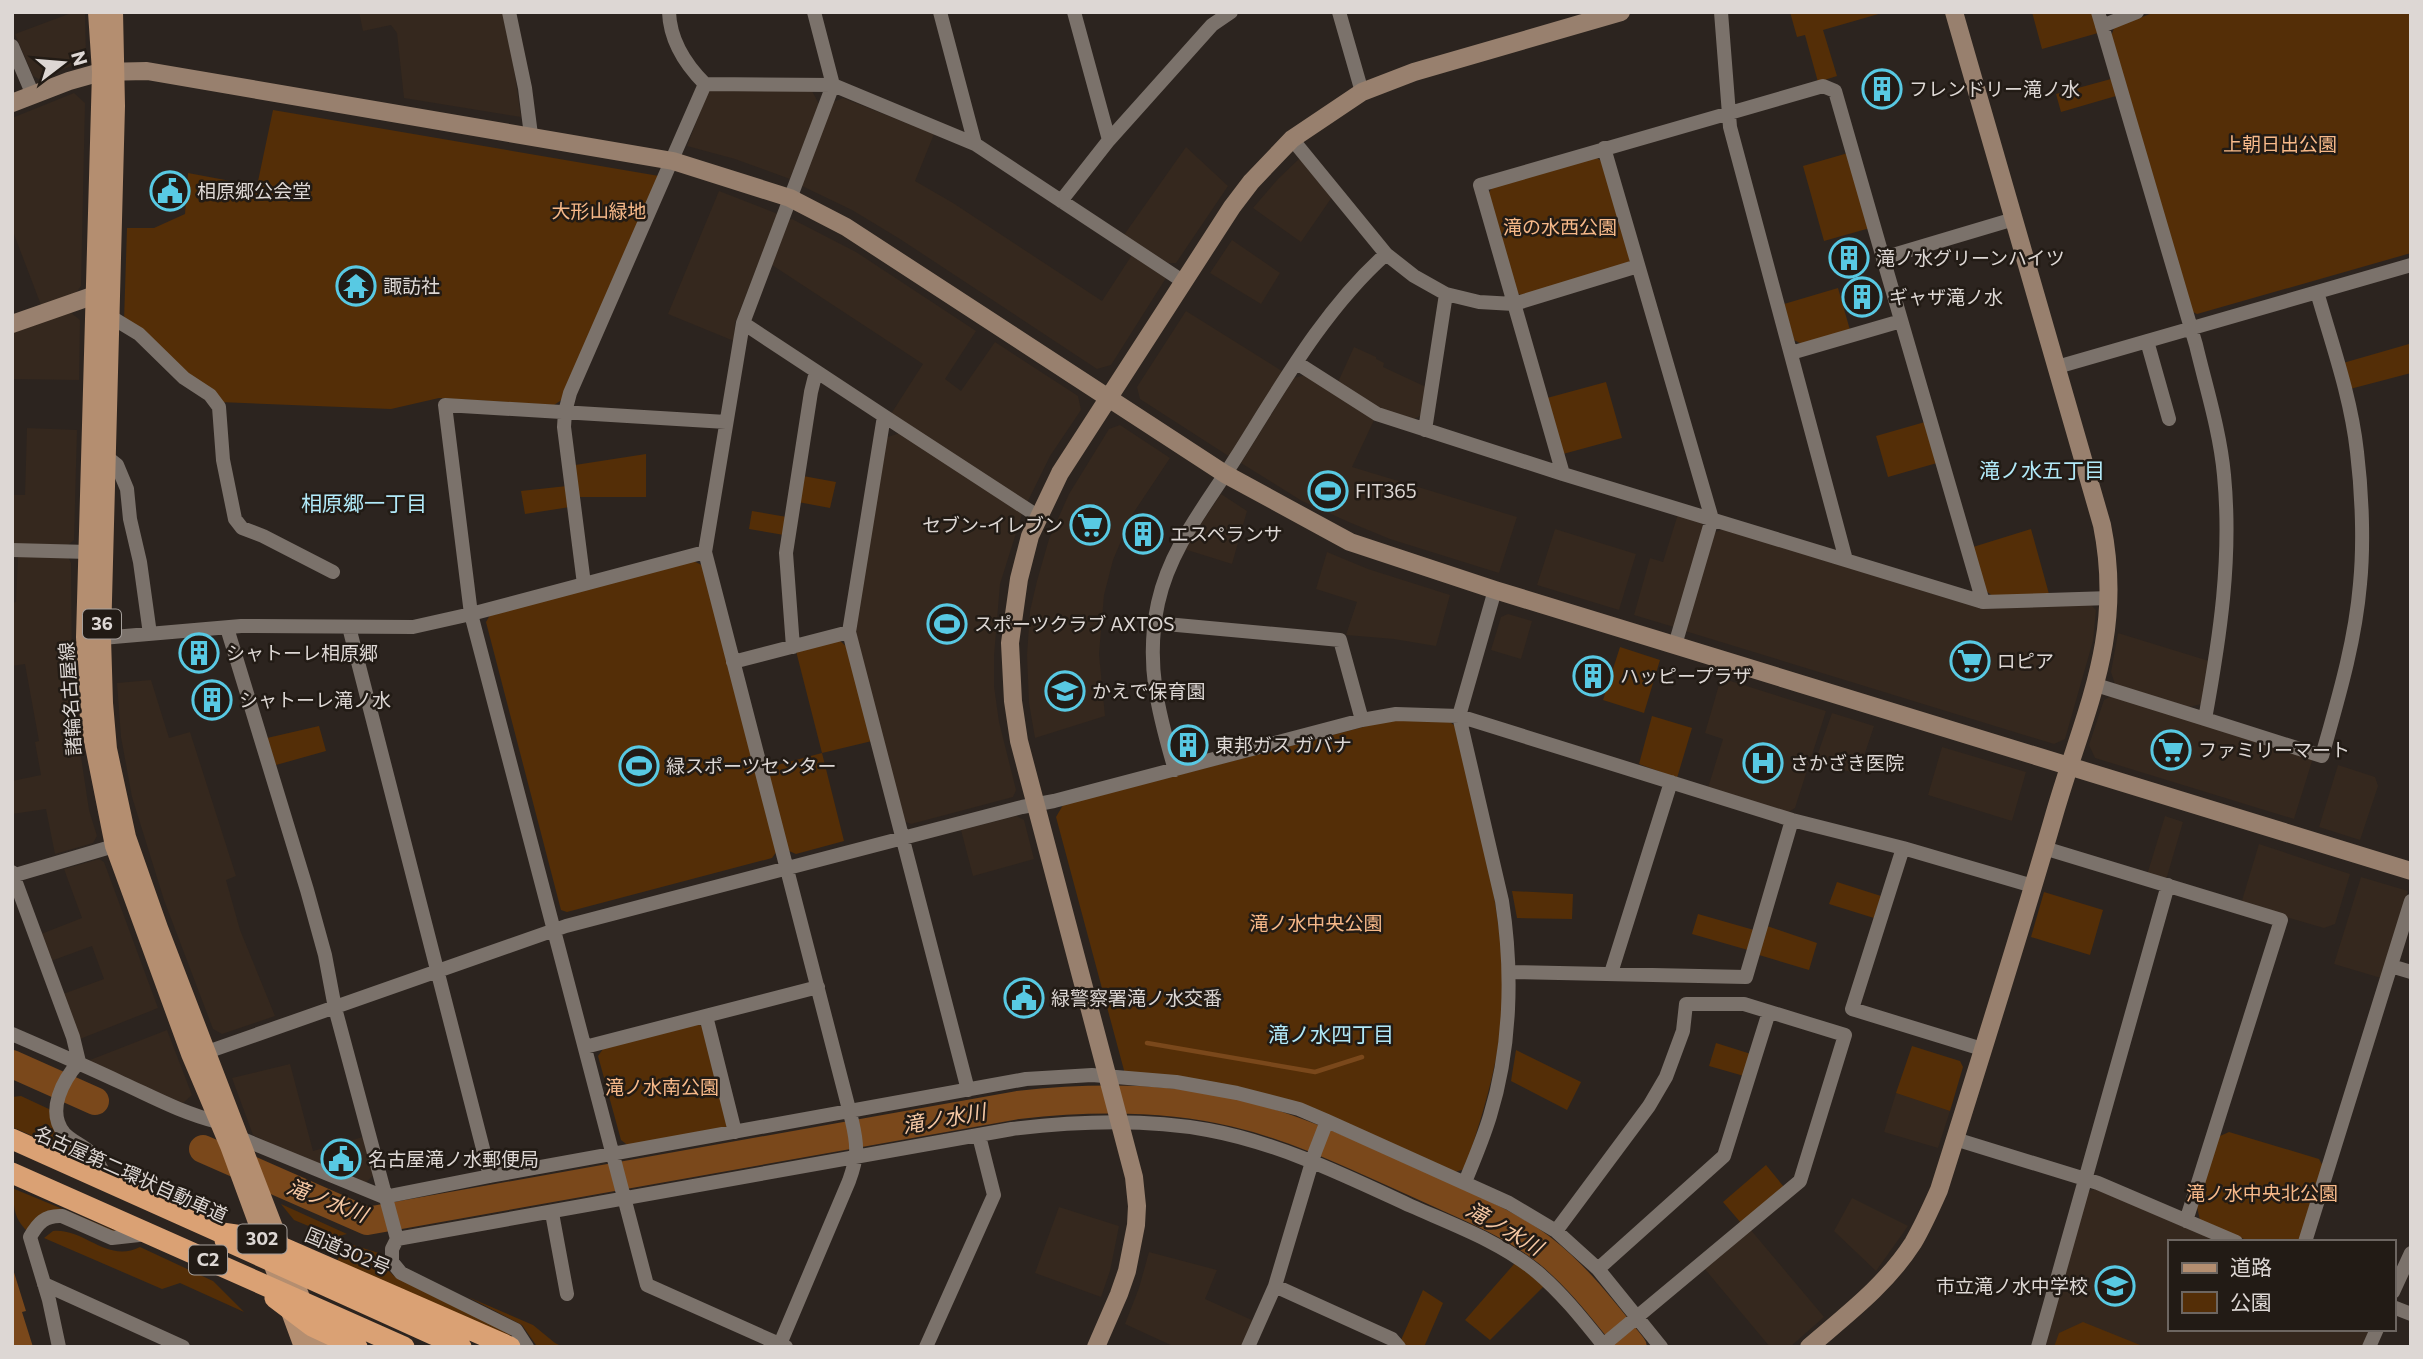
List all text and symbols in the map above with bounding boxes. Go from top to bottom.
north arrow [28,28,98,98]
text: N [67,48,93,68]
building icon: フレンドリー滝ノ水 [1861,68,1903,110]
place label: フレンドリー滝ノ水 [1909,77,2080,100]
park label: 上朝日出公園 [2223,132,2337,155]
public building icon: 相原郷公会堂 [149,170,191,212]
place label: 相原郷公会堂 [197,179,311,202]
park label: 大形山緑地 [551,199,647,222]
park label: 滝の水西公園 [1503,215,1617,238]
building icon: 滝ノ水グリーンハイツ [1828,237,1870,279]
place label: 滝ノ水グリーンハイツ [1876,246,2065,269]
temple icon: 諏訪社 [335,265,377,307]
place label: 諏訪社 [383,274,440,297]
building icon: ギャザ滝ノ水 [1841,276,1883,318]
place label: ギャザ滝ノ水 [1889,285,2003,308]
district label: 滝ノ水五丁目 [1979,457,2105,482]
sports icon: FIT365 [1307,470,1349,512]
place label: FIT365 [1355,479,1417,502]
district label: 相原郷一丁目 [301,490,427,515]
supermarket icon: セブン-イレブン [1069,504,1111,546]
place label: セブン-イレブン [922,513,1063,536]
building icon: エスペランサ [1122,513,1164,555]
place label: エスペランサ [1170,522,1283,545]
sports icon: スポーツクラブ AXTOS [926,603,968,645]
road number: 36 [83,610,121,638]
place label: スポーツクラブ AXTOS [974,612,1175,635]
building icon: シャトーレ相原郷 [178,632,220,674]
supermarket icon: ロピア [1949,640,1991,682]
street label: 諸輪名古屋線 [54,641,85,757]
place label: シャトーレ相原郷 [226,641,378,664]
place label: ロピア [1997,649,2054,672]
building icon: ハッピープラザ [1572,655,1614,697]
place label: ハッピープラザ [1620,664,1752,687]
school or university icon: かえで保育園 [1044,670,1086,712]
building icon: シャトーレ滝ノ水 [191,679,233,721]
place label: かえで保育園 [1092,679,1205,702]
place label: シャトーレ滝ノ水 [239,688,391,711]
building icon: 東邦ガス ガバナ [1167,724,1209,766]
supermarket icon: ファミリーマート [2150,729,2192,771]
place label: 東邦ガス ガバナ [1215,733,1352,756]
place label: ファミリーマート [2198,738,2350,761]
hospital icon: さかざき医院 [1742,742,1784,784]
sports icon: 緑スポーツセンター [618,745,660,787]
place label: さかざき医院 [1790,751,1904,774]
place label: 緑スポーツセンター [666,754,837,777]
park label: 滝ノ水中央公園 [1249,911,1383,934]
public building icon: 緑警察署滝ノ水交番 [1003,977,1045,1019]
place label: 緑警察署滝ノ水交番 [1051,986,1222,1009]
district label: 滝ノ水四丁目 [1268,1021,1394,1046]
park label: 滝ノ水南公園 [605,1075,719,1098]
water label: 滝ノ水川 [900,1098,989,1137]
street label: 名古屋第二環状自動車道 [31,1121,231,1227]
public building icon: 名古屋滝ノ水郵便局 [320,1138,362,1180]
place label: 名古屋滝ノ水郵便局 [368,1147,539,1170]
water label: 滝ノ水川 [284,1173,373,1227]
park label: 滝ノ水中央北公園 [2186,1181,2338,1204]
water label: 滝ノ水川 [1462,1196,1549,1261]
street label: 国道302号 [302,1222,394,1279]
road number: 302 [238,1224,286,1254]
legend [2168,1240,2395,1331]
road number: C2 [189,1246,227,1274]
text: 道路 [2230,1254,2272,1279]
school or university icon: 市立滝ノ水中学校 [2094,1265,2136,1307]
place label: 市立滝ノ水中学校 [1936,1274,2088,1297]
text: 公園 [2230,1289,2272,1314]

